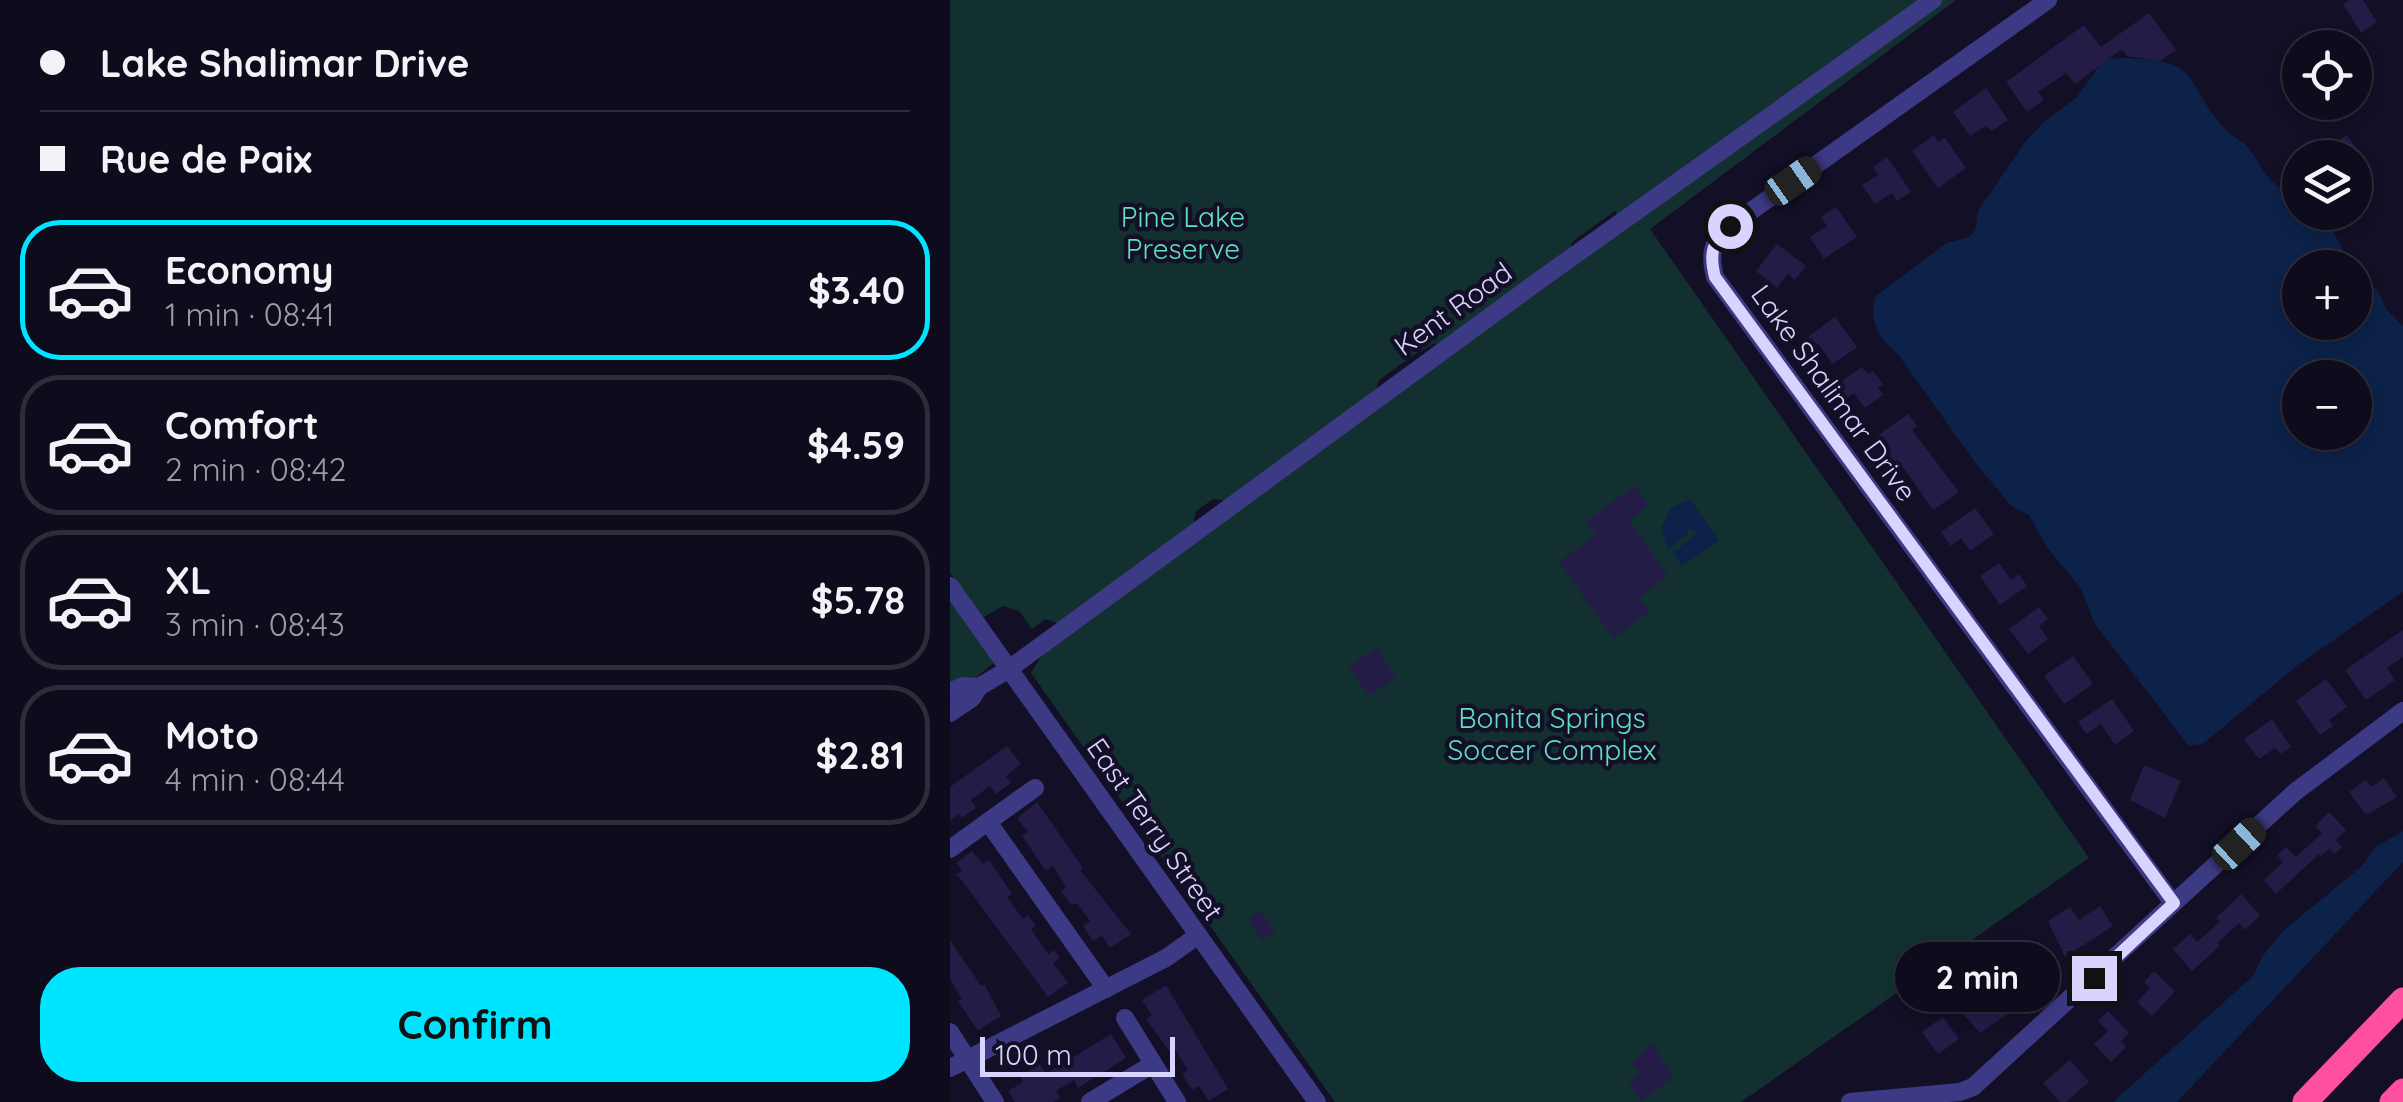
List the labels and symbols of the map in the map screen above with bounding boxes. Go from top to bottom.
car [1760,152,1826,210]
park label: Pine Lake Preserve [1121,199,1245,266]
route start [1708,204,1753,249]
street label: Kent Road [1387,254,1518,363]
street label: Lake Shalimar Drive [1744,278,1925,508]
park label: Bonita Springs Soccer Complex [1448,700,1656,767]
street label: East Terry Street [1080,731,1231,926]
car [2207,813,2271,875]
callout: 2 min [1894,943,2059,1013]
route end [2072,956,2117,1001]
scale bar [980,1032,1175,1076]

